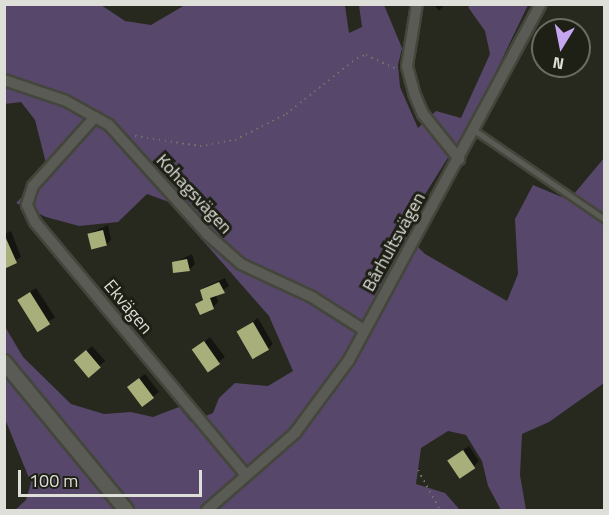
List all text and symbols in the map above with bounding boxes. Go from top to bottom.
north arrow [531,18,591,78]
text: N [551,51,566,77]
street label: Kohagsvägen [152,150,236,238]
street label: Bårhultsvägen [358,189,430,295]
street label: Ekvägen [99,276,157,338]
scale bar [21,458,206,496]
text: 100 m [29,467,78,494]

